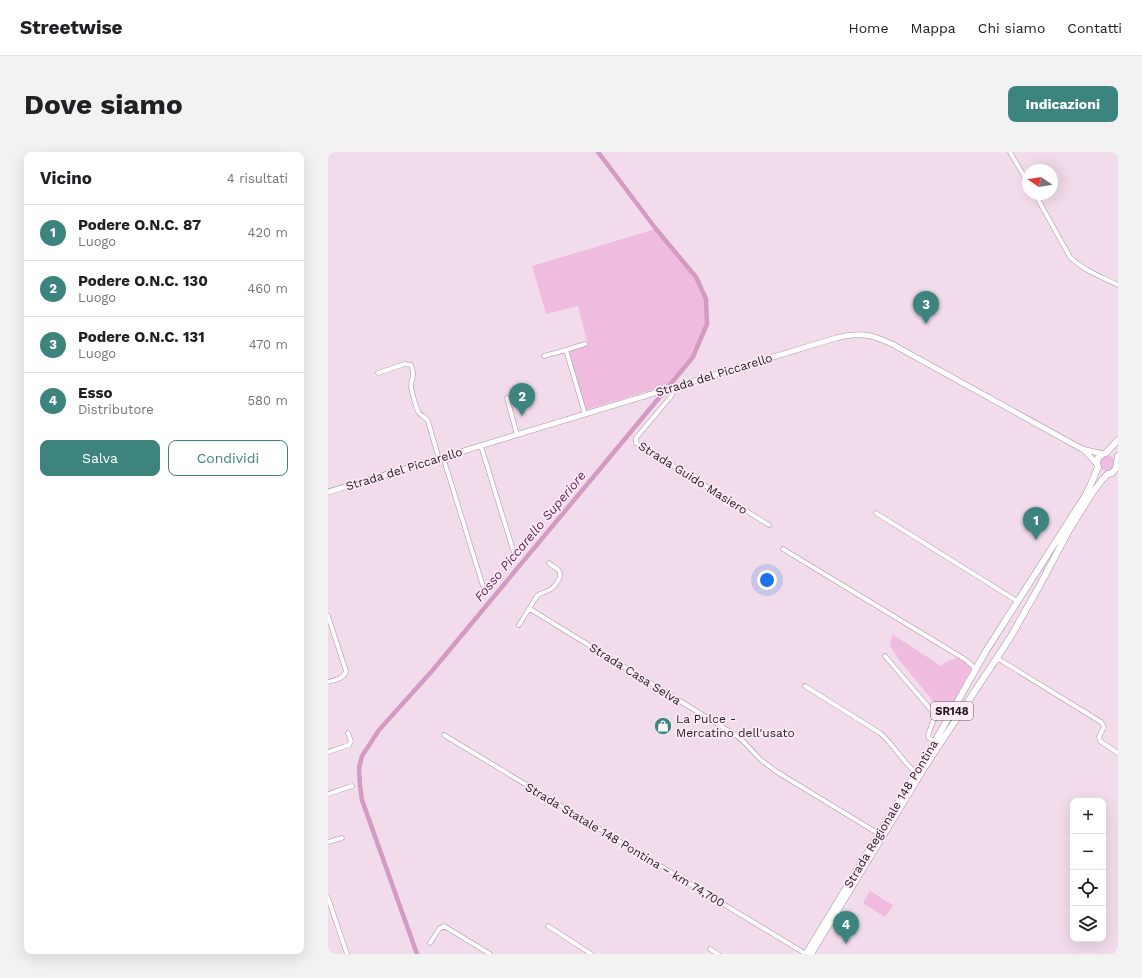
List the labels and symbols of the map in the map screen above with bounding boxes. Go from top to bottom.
north arrow [1022,164,1058,200]
pin: 3 [913,291,939,324]
street label: Strada del Piccarello [654,351,774,399]
pin: 2 [509,383,535,416]
street label: Strada Guido Masiero [636,439,750,517]
street label: Strada del Piccarello [344,445,464,493]
water label: Fosso Piccarello Superiore [471,468,589,604]
pin: 1 [1023,507,1049,540]
your location [757,570,777,590]
street label: Strada Casa Selva [587,640,684,708]
road number: SR148 [931,702,973,720]
place label: La Pulce - Mercatino dell'usato [676,712,795,740]
shop icon: La Pulce - Mercatino dell'usato [653,716,673,736]
street label: Strada Regionale 148 Pontina [841,737,941,891]
street label: Strada Statale 148 Pontina – km 74,700 [523,780,727,910]
pin: 4 [833,911,859,944]

